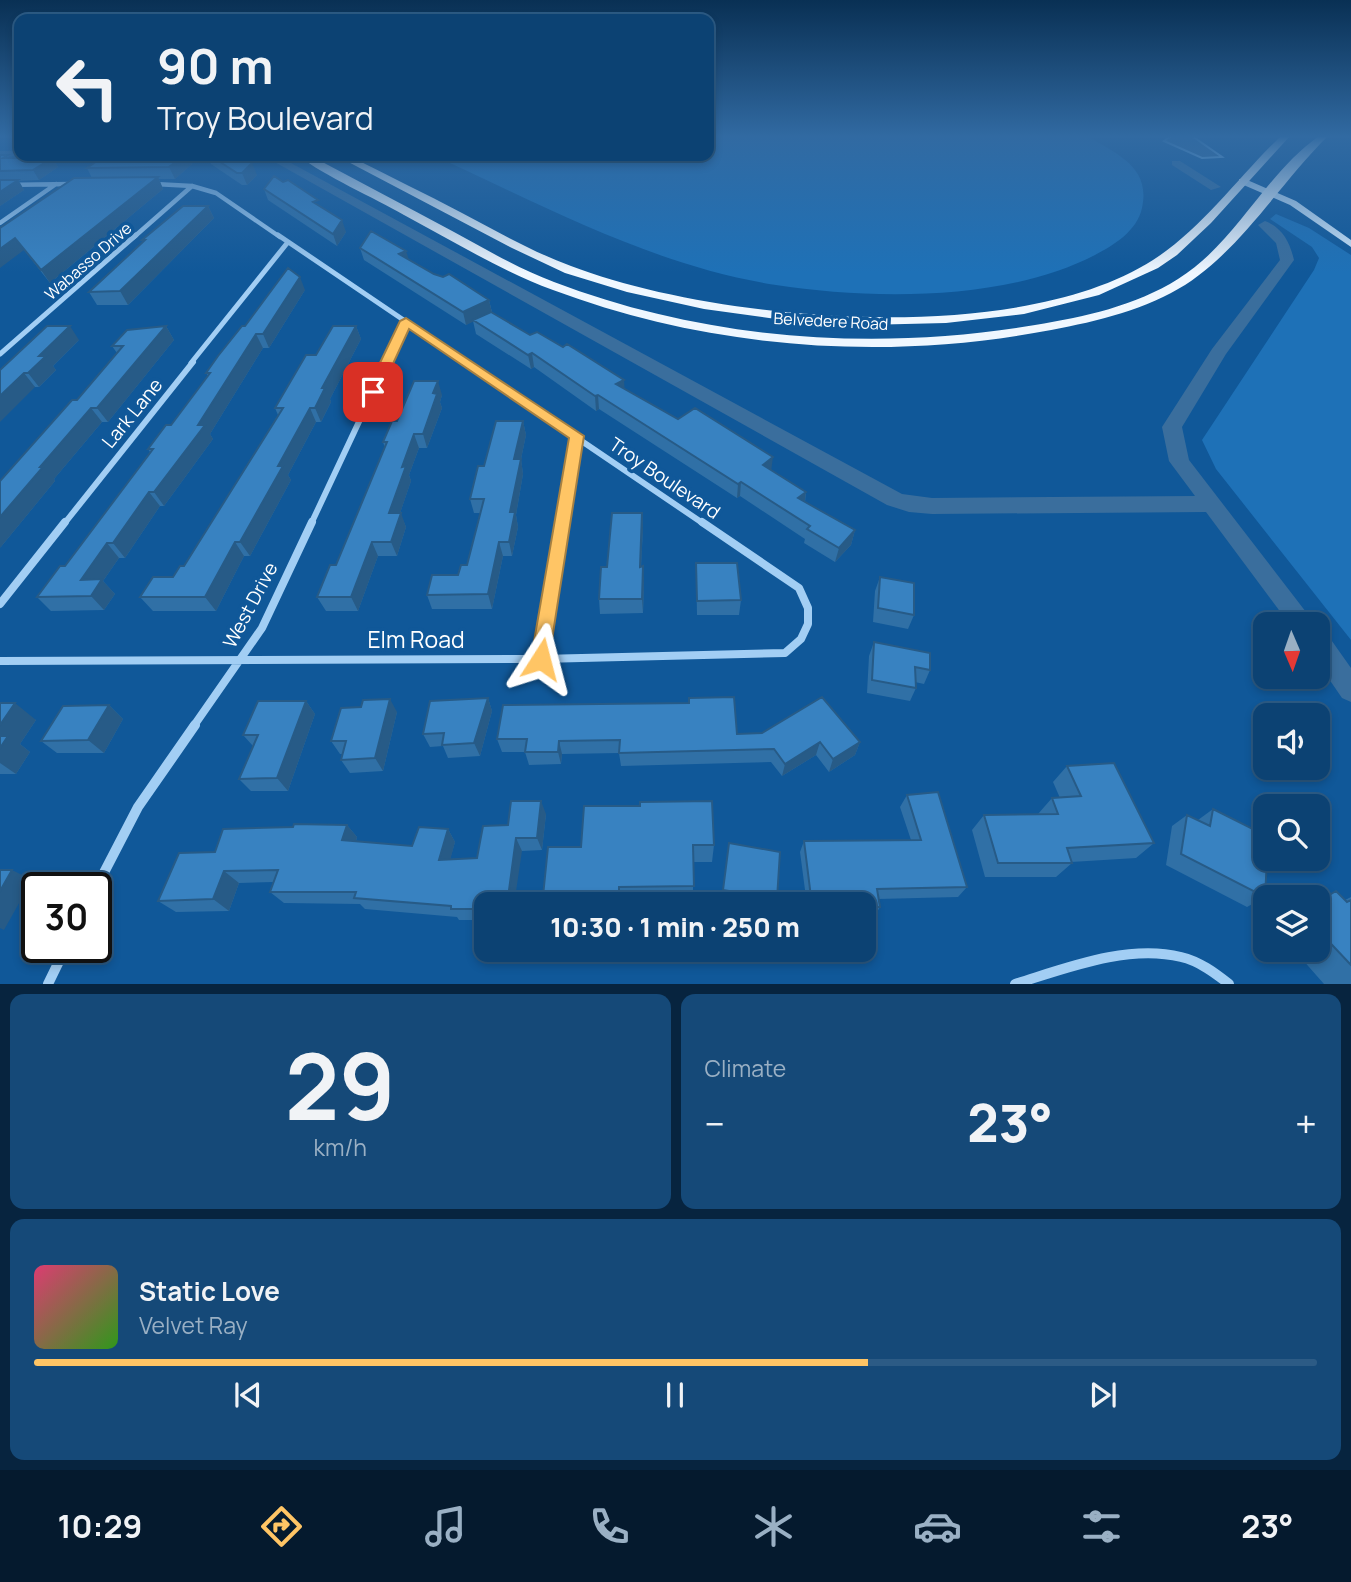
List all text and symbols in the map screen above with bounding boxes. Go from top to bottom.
text: 90 m [157,32,274,99]
icon: left [42,42,133,133]
text: Troy Boulevard [157,96,374,140]
street label: Wabasso Drive [40,217,136,305]
street label: Belvedere Road [773,307,889,335]
pin [343,362,403,422]
street label: Lark Lane [96,373,168,453]
icon: arrive [354,373,392,411]
street label: Troy Boulevard [604,431,726,525]
street label: West Drive [217,558,283,652]
north arrow [1253,612,1330,690]
map controls [1253,612,1330,962]
position arrow [504,622,578,696]
street label: Elm Road [367,623,465,655]
button: sound [1253,703,1330,780]
button: search [1253,794,1330,871]
speed limit sign: 30 [21,872,112,963]
button: layers [1253,885,1330,962]
text: 10:30 · 1 min · 250 m [550,909,800,945]
text: 29 [285,1023,396,1147]
text: Climate [705,1052,786,1084]
text: 23° [967,1087,1053,1158]
text: − [705,1097,725,1149]
text: + [1295,1097,1317,1149]
text: km/h [314,1131,367,1163]
text: Static Love [139,1273,280,1309]
text: Velvet Ray [139,1309,248,1341]
icon: previous [229,1376,267,1414]
icon: pause [656,1376,694,1414]
icon: next [1084,1376,1122,1414]
icon: directions [257,1502,306,1551]
icon: music [421,1502,470,1551]
icon: phone [585,1502,634,1551]
icon: climate [749,1502,798,1551]
icon: car [913,1502,962,1551]
icon: filters [1077,1502,1126,1551]
text: 10:29 [57,1504,142,1548]
text: 23° [1241,1504,1293,1548]

